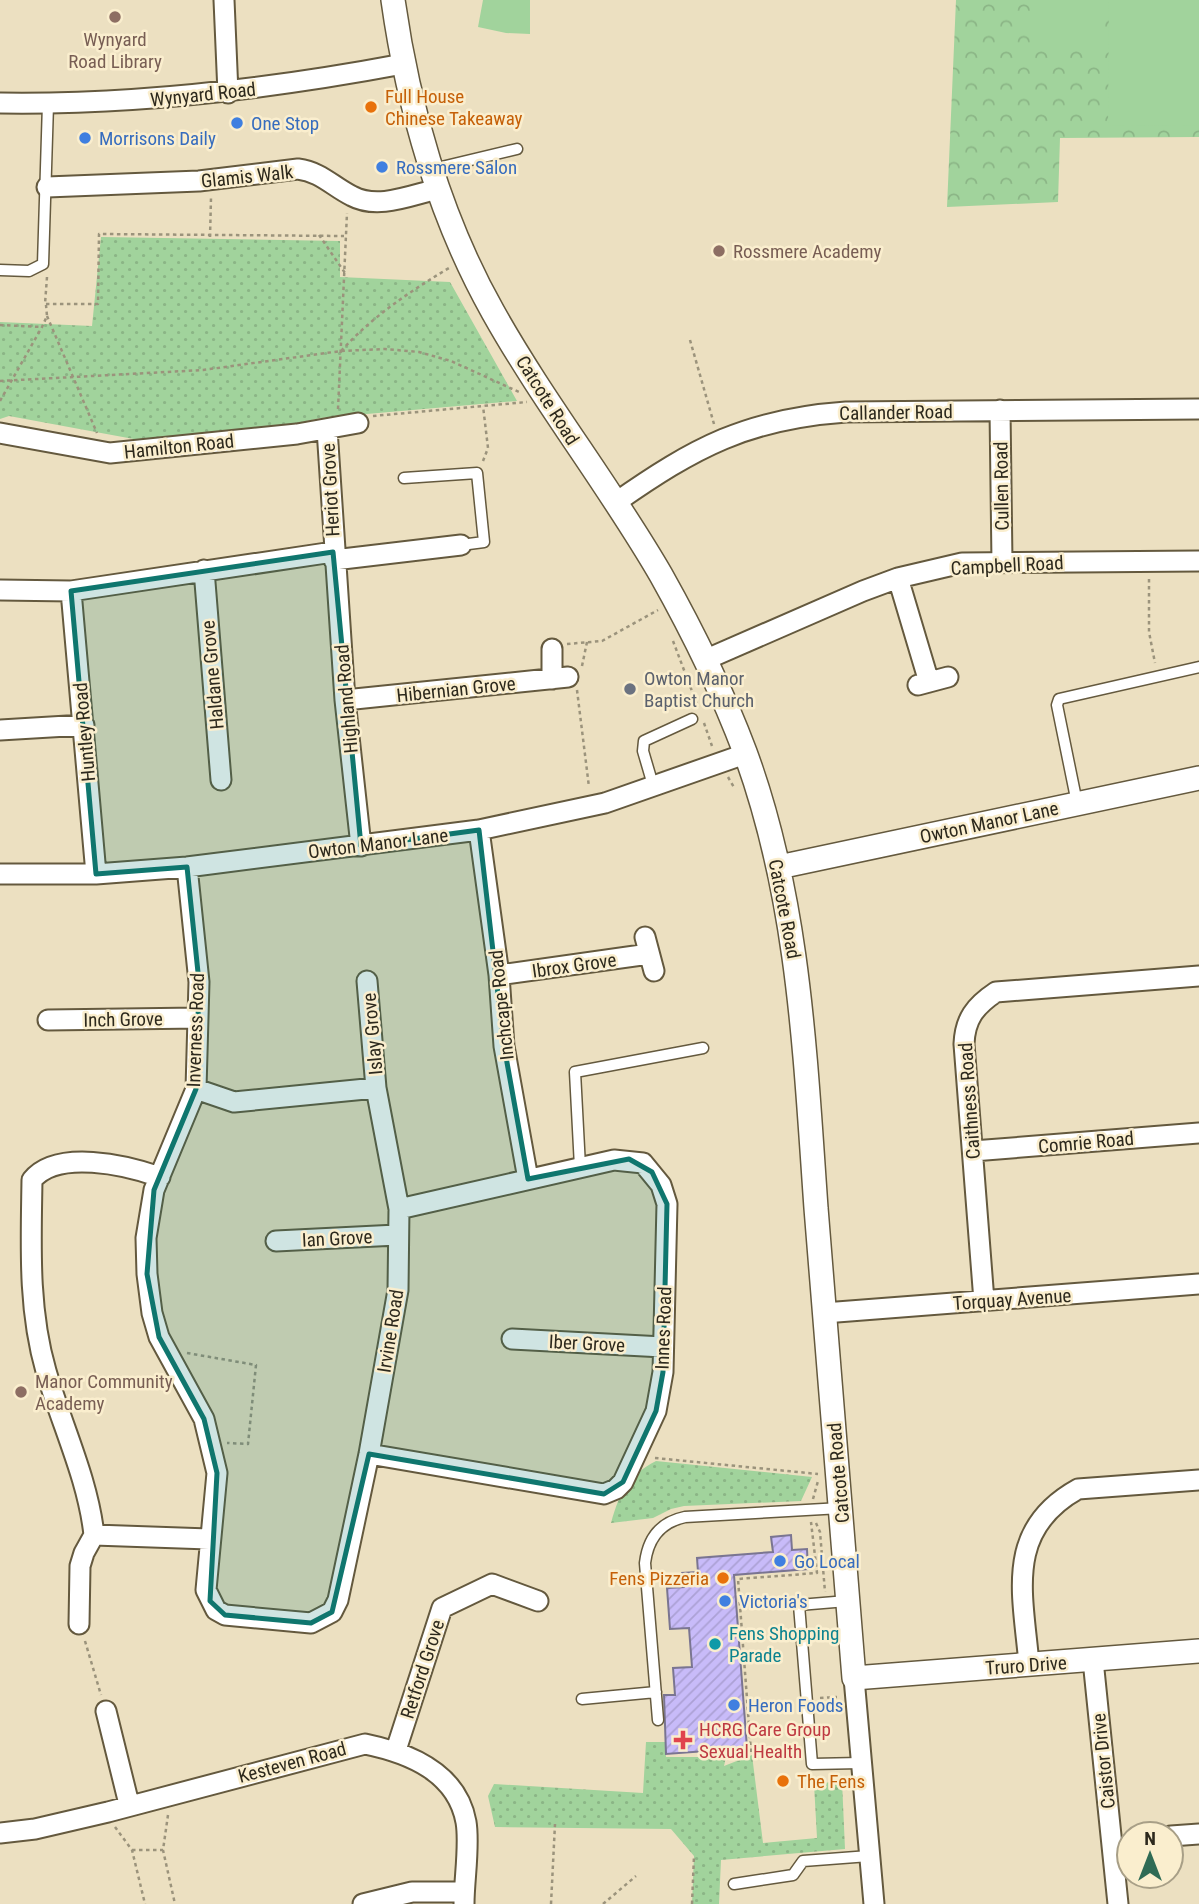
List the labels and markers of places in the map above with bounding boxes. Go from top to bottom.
marker: Wynyard Road Library [107,9,123,25]
place label: Wynyard Road Library [68,28,162,73]
place label: Full House Chinese Takeaway [385,85,523,130]
marker: Full House Chinese Takeaway [363,99,379,115]
place label: One Stop [251,112,319,135]
marker: One Stop [229,115,245,131]
place label: Morrisons Daily [99,127,216,150]
marker: Morrisons Daily [77,130,93,146]
place label: Rossmere Salon [396,156,517,179]
marker: Rossmere Salon [374,159,390,175]
place label: Rossmere Academy [733,240,882,263]
marker: Rossmere Academy [711,243,727,259]
place label: Owton Manor Baptist Church [644,667,754,712]
marker: Owton Manor Baptist Church [622,681,638,697]
place label: Manor Community Academy [35,1370,173,1415]
marker: Manor Community Academy [13,1384,29,1400]
place label: Go Local [794,1550,860,1573]
marker: Go Local [772,1553,788,1569]
place label: Fens Pizzeria [609,1567,709,1590]
marker: Fens Pizzeria [715,1570,731,1586]
place label: Victoria's [739,1590,808,1613]
marker: Victoria's [717,1593,733,1609]
place label: Fens Shopping Parade [729,1622,839,1667]
marker: Fens Shopping Parade [707,1636,723,1652]
place label: Heron Foods [748,1694,844,1717]
marker: Heron Foods [726,1697,742,1713]
place label: HCRG Care Group Sexual Health [699,1718,831,1763]
marker: HCRG Care Group Sexual Health [673,1730,693,1750]
place label: The Fens [797,1770,865,1793]
marker: The Fens [775,1773,791,1789]

